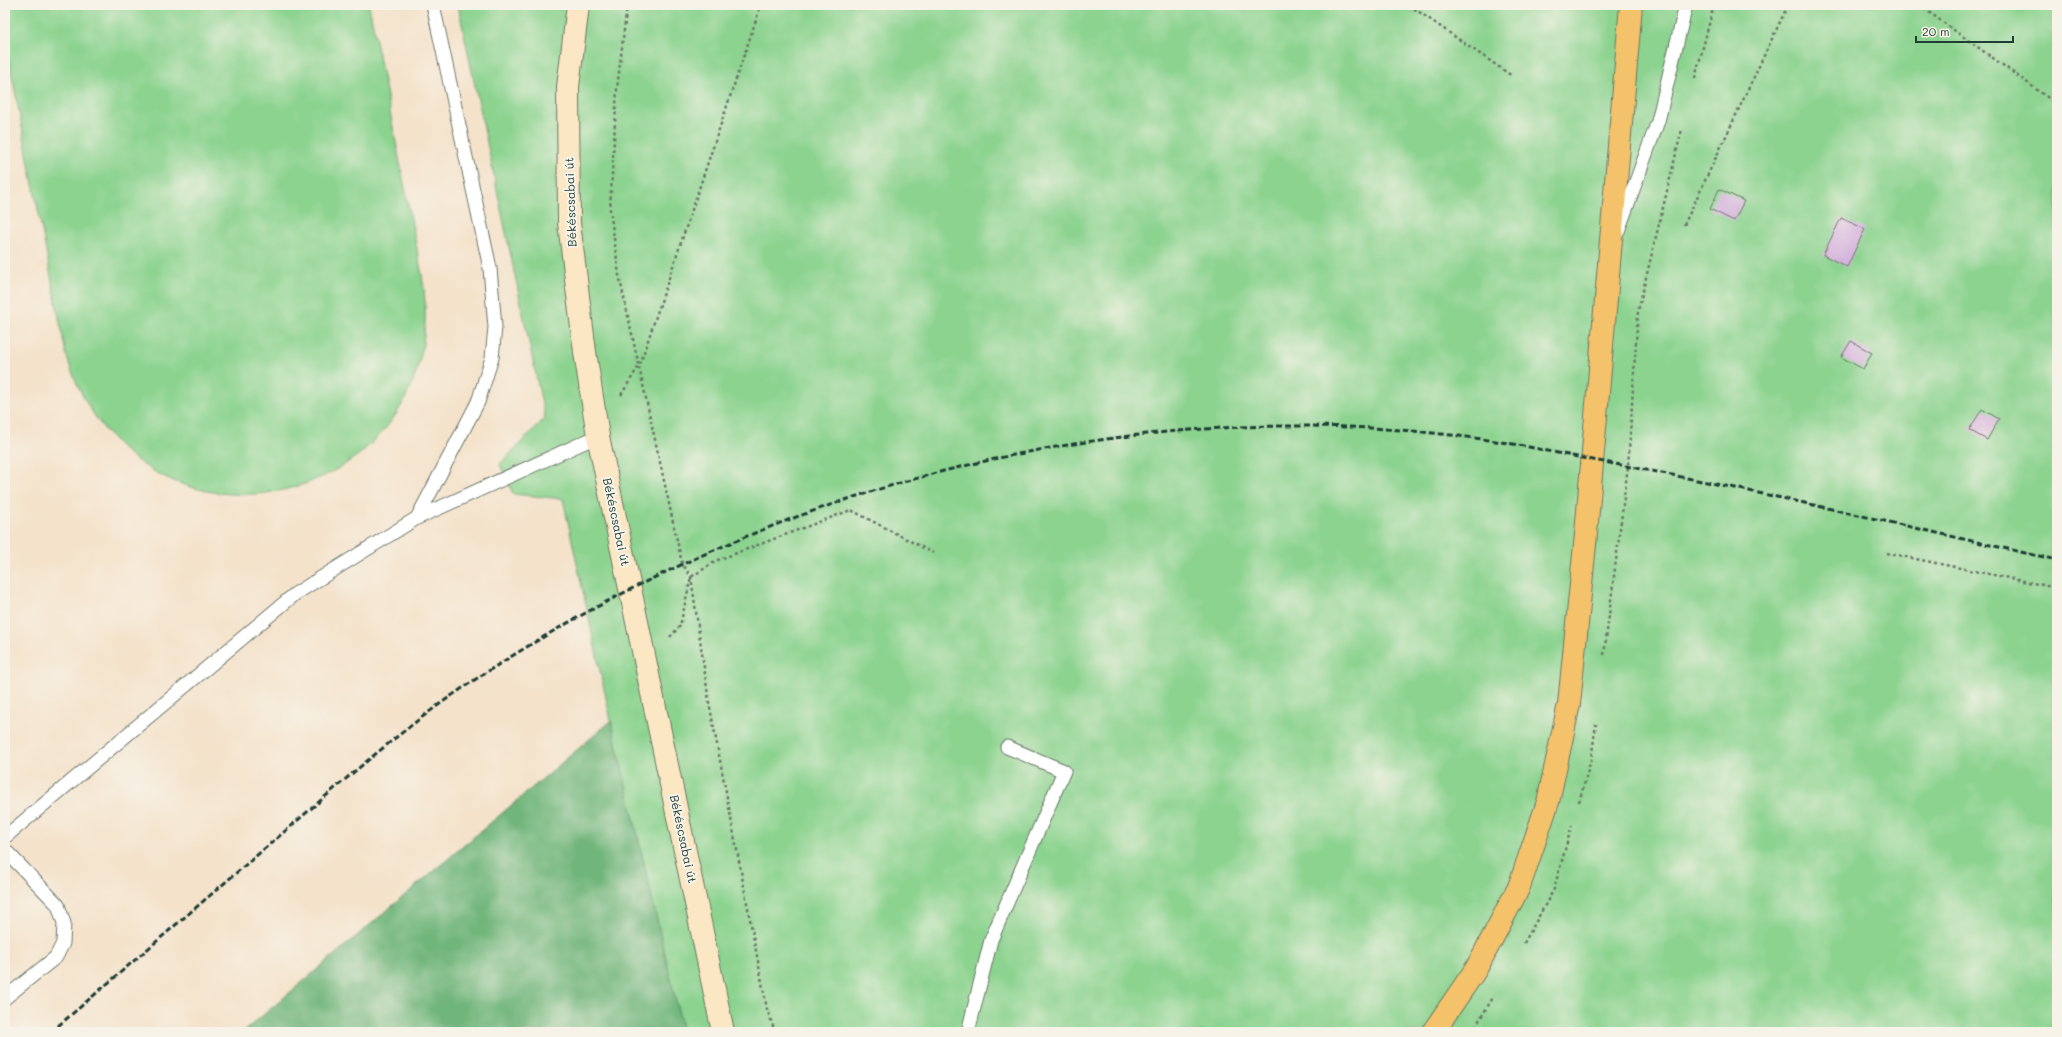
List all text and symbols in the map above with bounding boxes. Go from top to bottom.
scale bar [1916,18,2013,44]
text: 20 m [1922,23,1950,39]
street label: Békéscsabai út [560,157,580,247]
street label: Békéscsabai út [600,476,634,567]
street label: Békéscsabai út [667,793,701,884]

